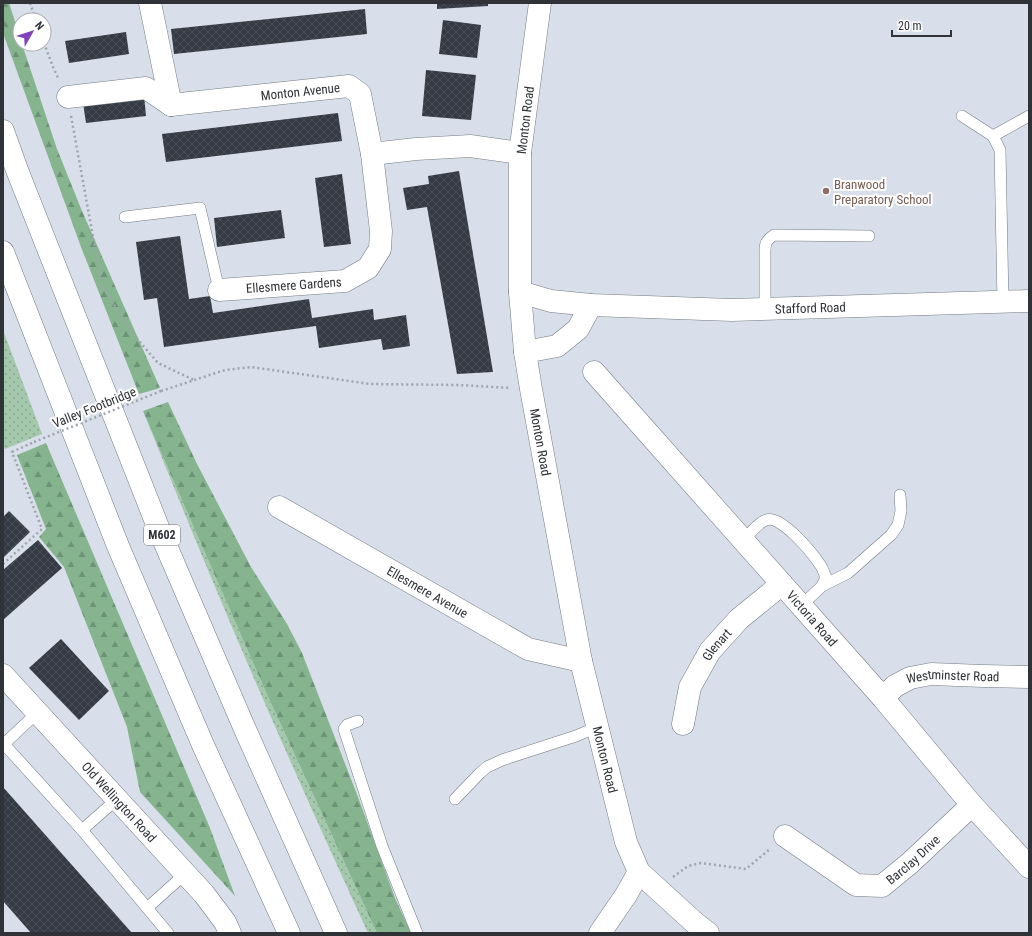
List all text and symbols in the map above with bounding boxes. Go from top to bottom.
north arrow [12,12,52,52]
scale bar [892,12,951,38]
text: N [32,19,47,33]
text: 20 m [898,19,922,33]
street label: Monton Avenue [260,80,341,103]
street label: Monton Road [514,85,537,155]
place label: Branwood Preparatory School [834,177,932,207]
marker: Branwood Preparatory School [821,186,831,196]
street label: Ellesmere Gardens [246,274,342,296]
street label: Stafford Road [775,300,846,317]
street label: Valley Footbridge [50,384,138,431]
street label: Monton Road [527,407,554,477]
road number: M602 [144,525,180,545]
street label: Ellesmere Avenue [384,563,470,621]
street label: Victoria Road [783,588,840,649]
street label: Glenart [699,626,735,663]
street label: Westminster Road [905,667,1000,687]
street label: Monton Road [589,725,621,795]
street label: Old Wellington Road [78,759,159,845]
street label: Barclay Drive [883,832,943,888]

